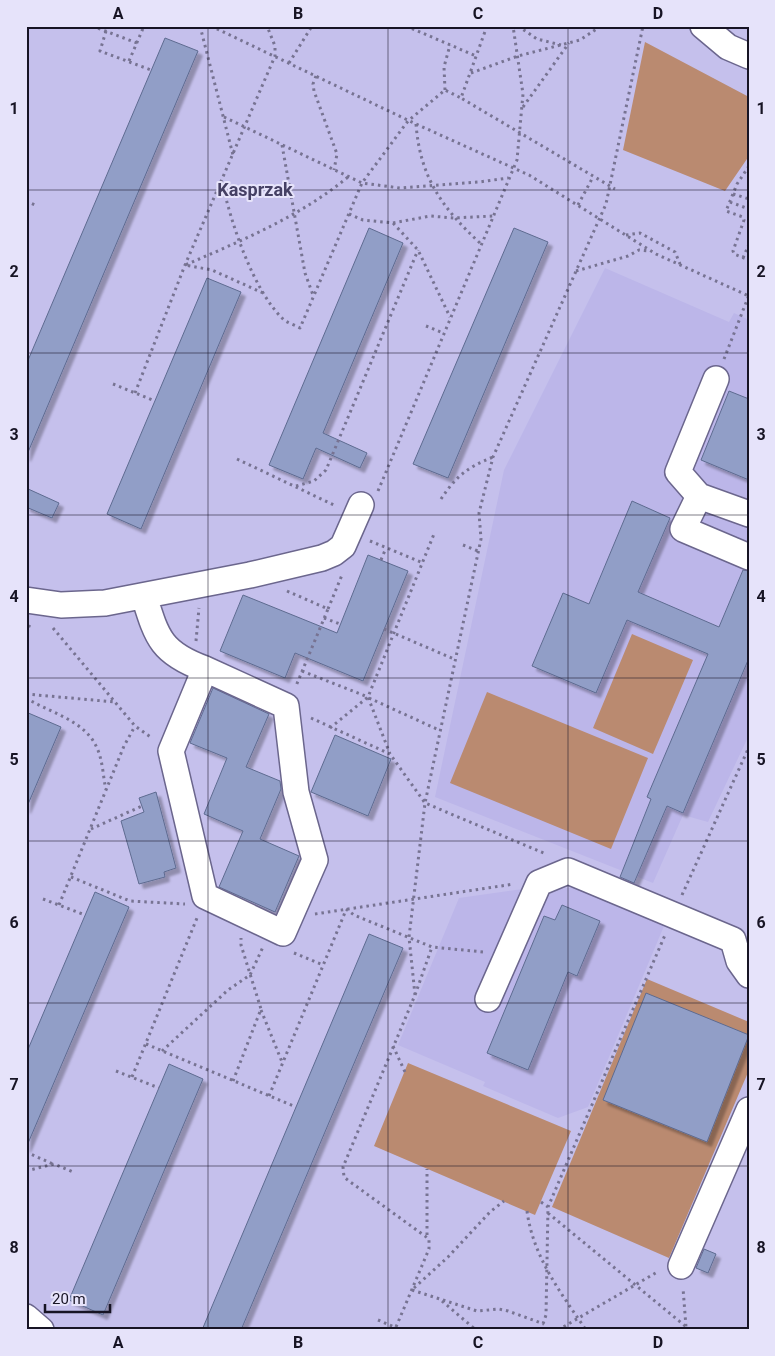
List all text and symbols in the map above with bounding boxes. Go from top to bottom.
text: A [113,4,124,23]
text: B [293,4,303,23]
text: C [473,4,483,23]
text: D [653,4,663,23]
text: 1 [9,99,19,118]
text: 1 [756,99,766,118]
district label: Kasprzak [217,179,293,200]
text: 2 [9,262,19,281]
text: 2 [756,262,766,281]
text: 3 [9,425,19,444]
text: 3 [756,425,766,444]
text: 4 [9,587,19,606]
text: 4 [756,587,766,606]
text: 5 [9,750,19,769]
text: 5 [756,750,766,769]
text: 6 [9,913,19,932]
text: 6 [756,913,766,932]
text: 7 [9,1075,19,1094]
text: 7 [756,1075,766,1094]
text: 8 [9,1238,19,1257]
text: 8 [756,1238,766,1257]
scale bar [45,1281,110,1313]
text: 20 m [52,1290,86,1308]
text: A [113,1333,124,1352]
text: B [293,1333,303,1352]
text: C [473,1333,483,1352]
text: D [653,1333,663,1352]

